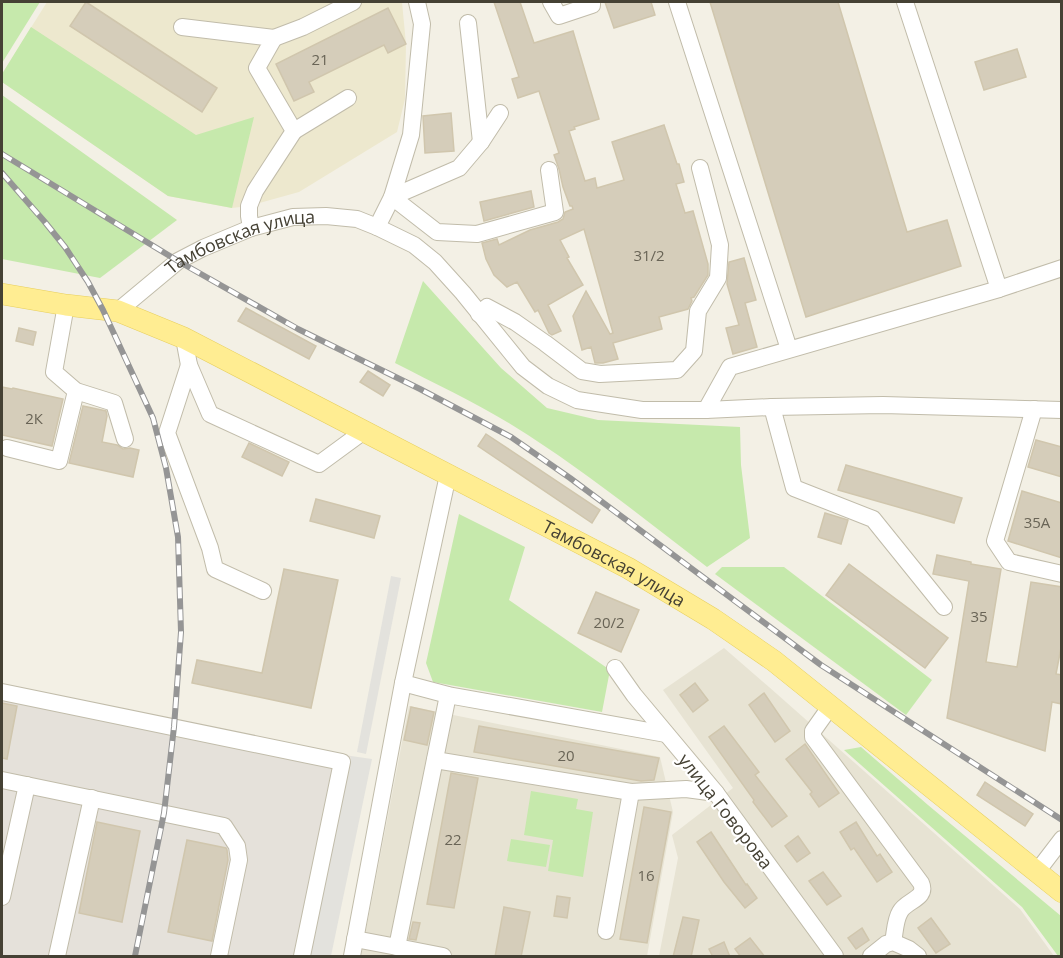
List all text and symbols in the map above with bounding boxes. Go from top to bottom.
house number: 21 [311,49,329,69]
street label: Тамбовская улица [160,204,316,279]
house number: 31/2 [633,245,665,265]
house number: 2К [25,408,44,428]
house number: 35А [1024,512,1051,532]
street label: Тамбовская улица [539,514,690,612]
house number: 35 [970,606,988,626]
house number: 20/2 [593,612,625,632]
house number: 20 [557,745,575,765]
street label: улица Говорова [673,748,779,874]
house number: 22 [444,829,462,849]
house number: 16 [637,865,655,885]

